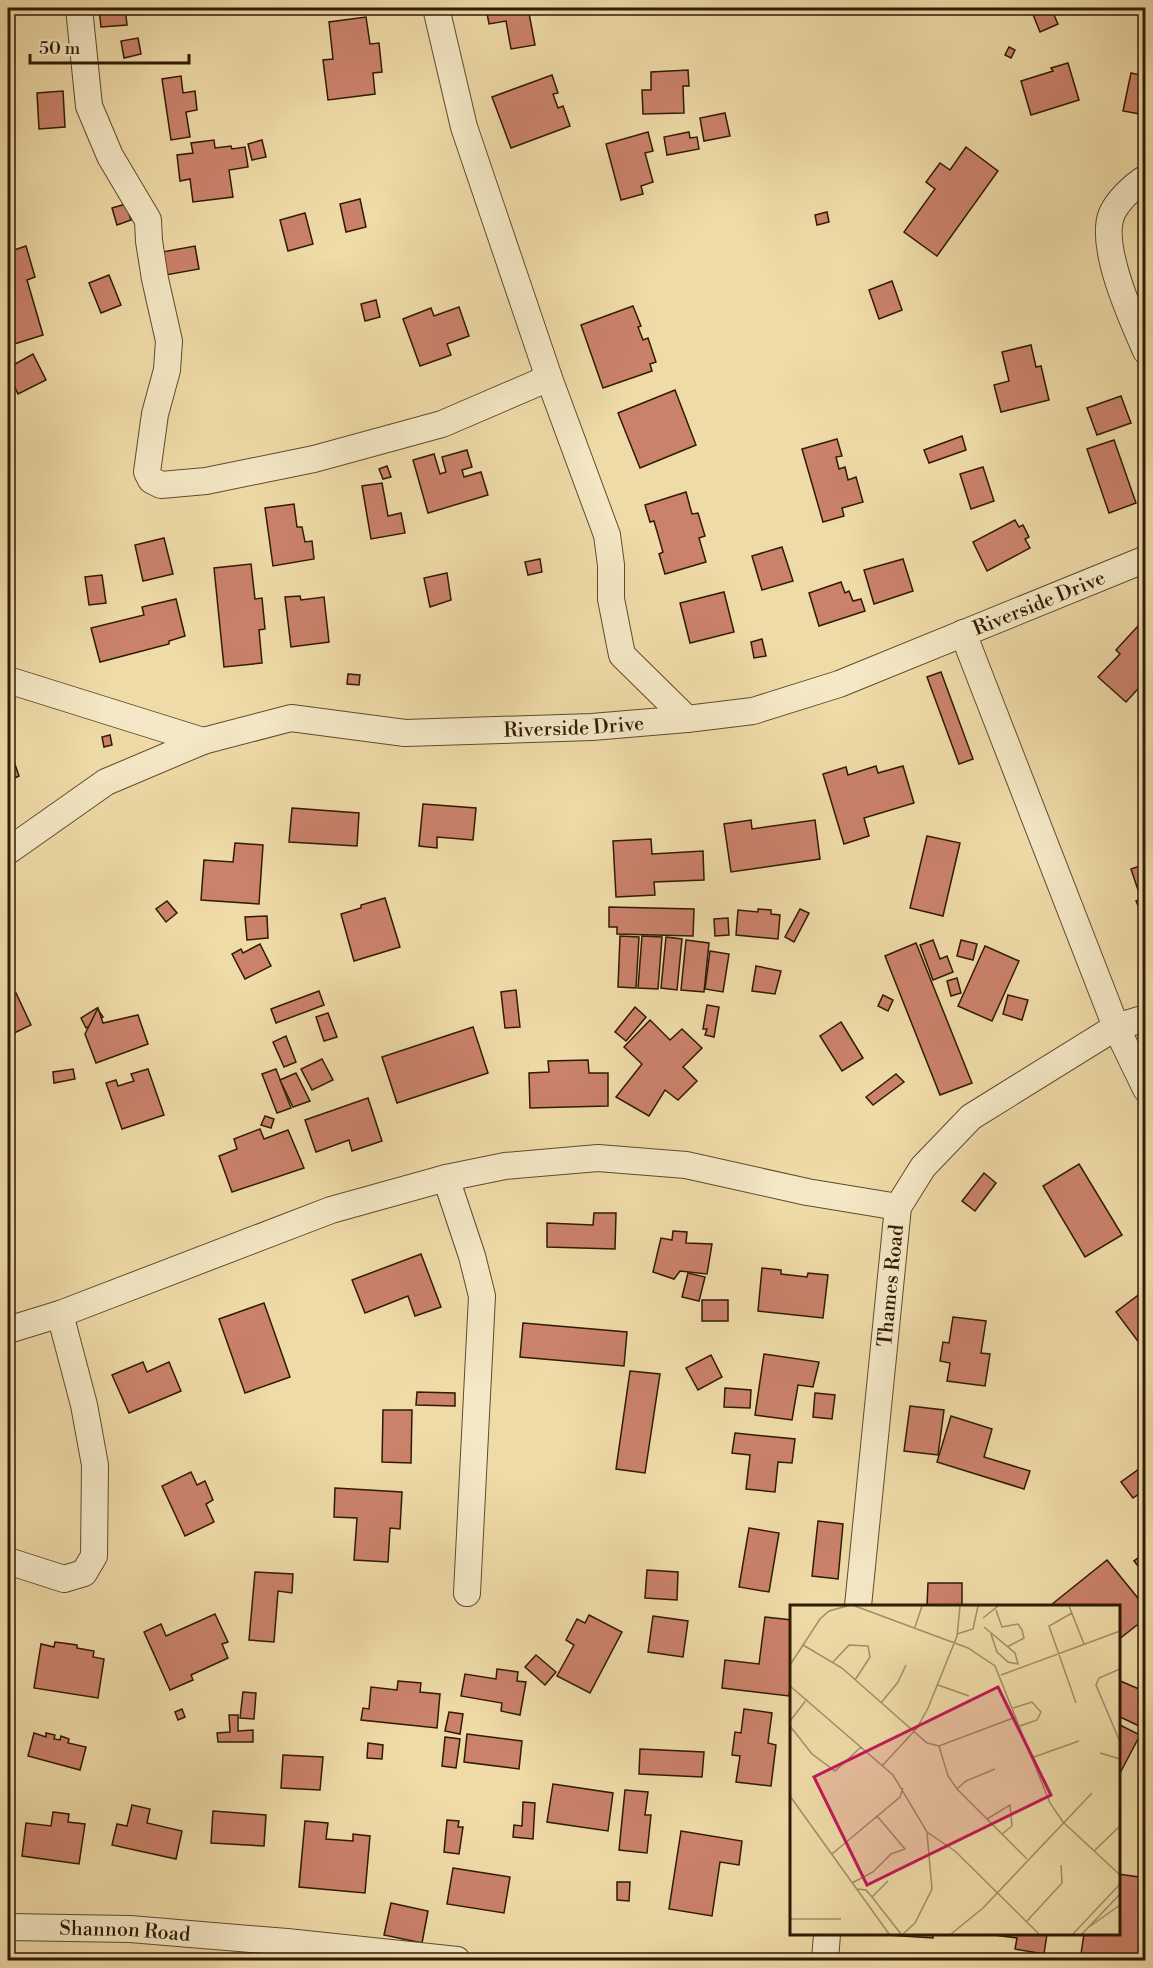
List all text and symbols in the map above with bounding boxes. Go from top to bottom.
scale bar [30,27,189,65]
text: 50 m [39,37,81,60]
street label: Riverside Drive [970,566,1109,642]
street label: Riverside Drive [503,712,645,744]
street label: Thames Road [873,1223,910,1348]
inset map [790,1605,1120,1935]
street label: Shannon Road [59,1917,192,1948]

